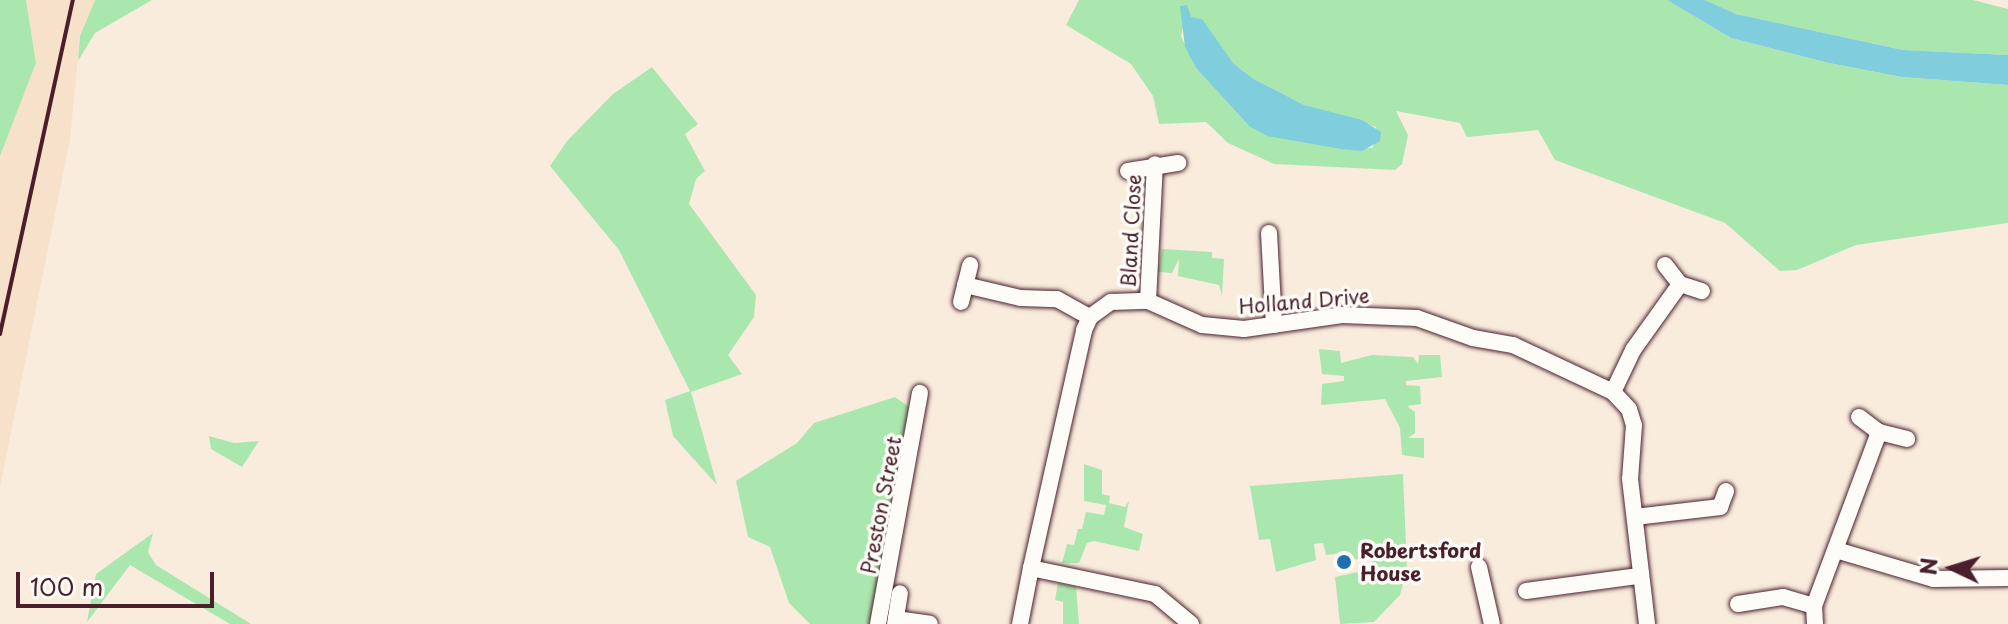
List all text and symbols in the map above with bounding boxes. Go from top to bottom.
street label: Bland Close [1116,173,1146,289]
street label: Holland Drive [1237,283,1371,319]
street label: Preston Street [856,434,906,576]
north arrow [1912,528,1992,608]
place label: Robertsford House [1360,538,1481,585]
marker: Robertsford House [1335,553,1353,571]
scale bar [20,556,218,606]
text: N [1910,556,1945,576]
text: 100 m [30,568,103,604]

